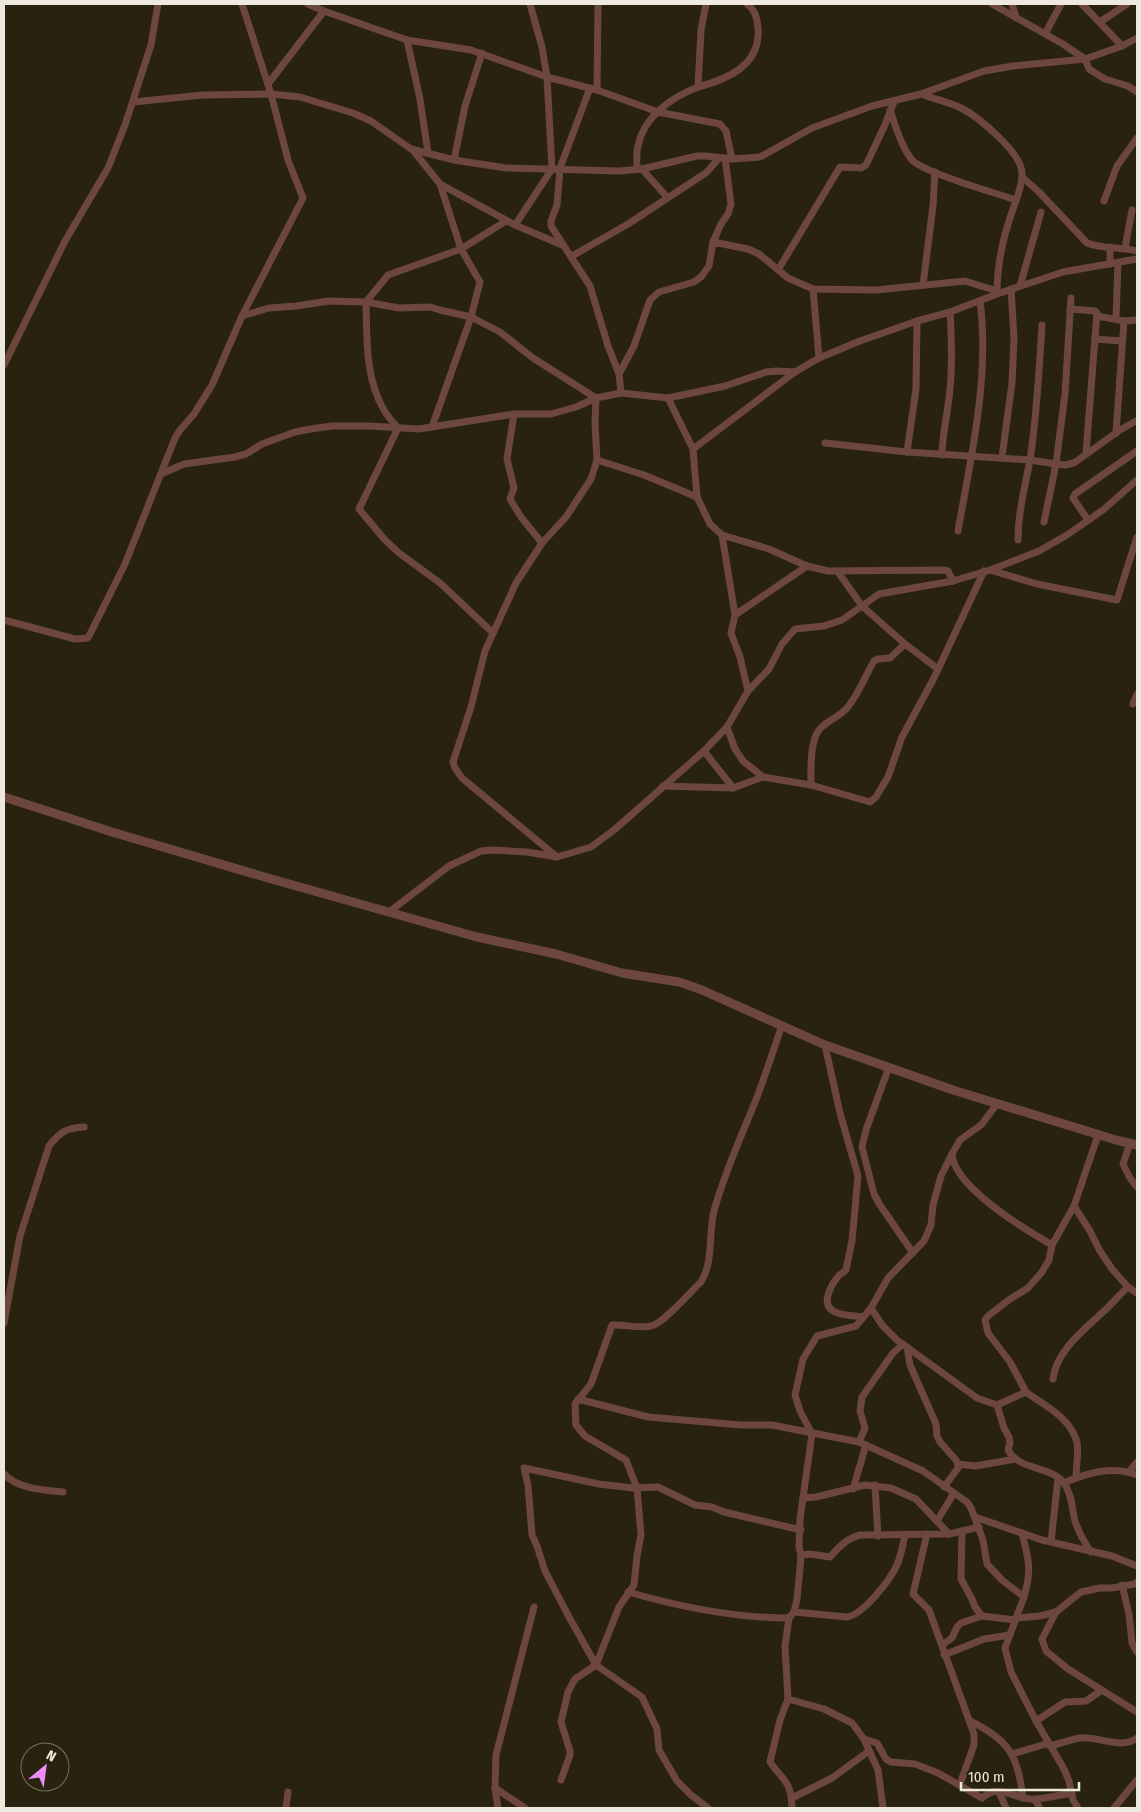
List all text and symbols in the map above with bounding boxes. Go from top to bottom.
north arrow [20,1742,70,1792]
text: N [43,1747,59,1766]
scale bar [961,1760,1078,1792]
text: 100 m [968,1768,1005,1786]

